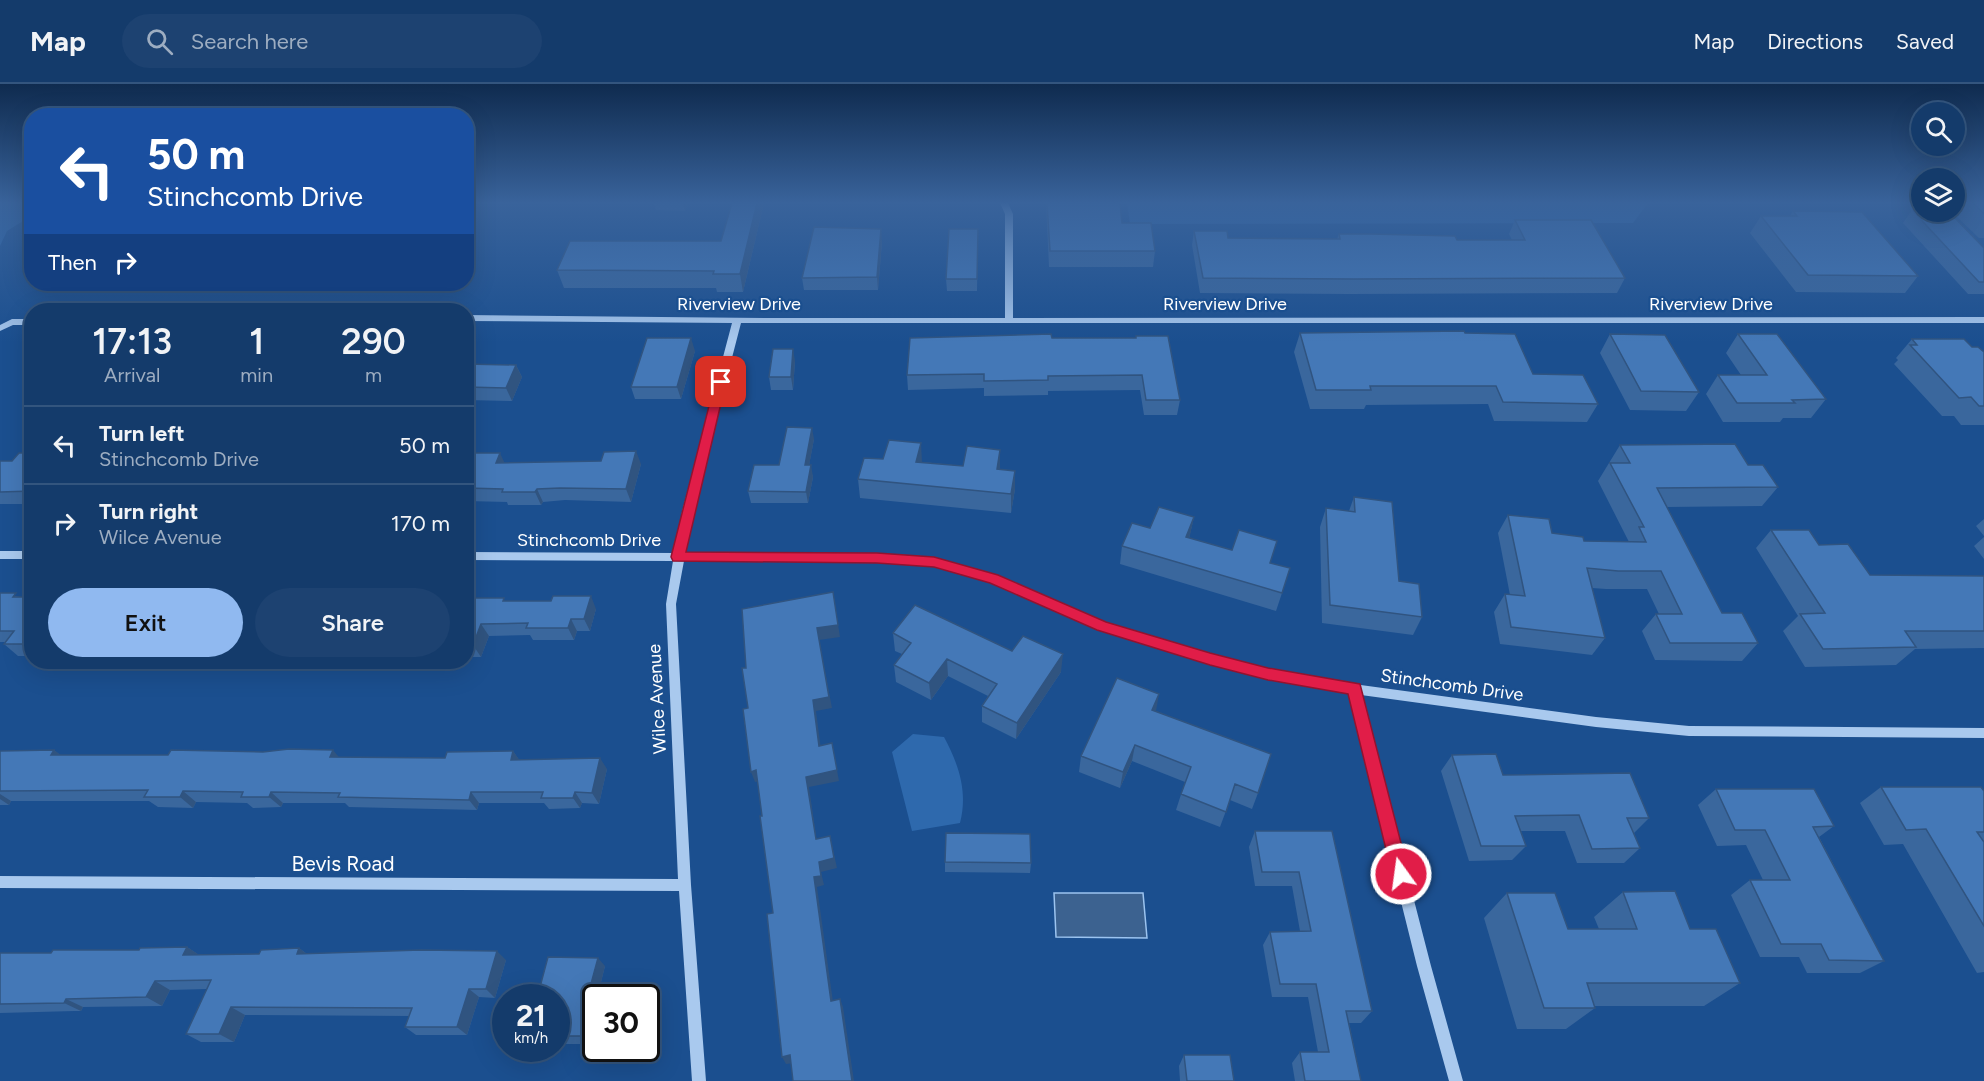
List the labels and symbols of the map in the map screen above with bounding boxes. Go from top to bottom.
street label: Riverview Drive [677,293,801,315]
street label: Riverview Drive [1163,293,1287,315]
street label: Riverview Drive [1649,293,1773,315]
pin [695,356,746,407]
street label: Stinchcomb Drive [517,529,661,551]
street label: Wilce Avenue [643,643,671,755]
street label: Stinchcomb Drive [1379,664,1525,706]
position arrow [1369,842,1433,906]
street label: Bevis Road [291,851,395,876]
speed limit sign: 30 [582,984,660,1062]

